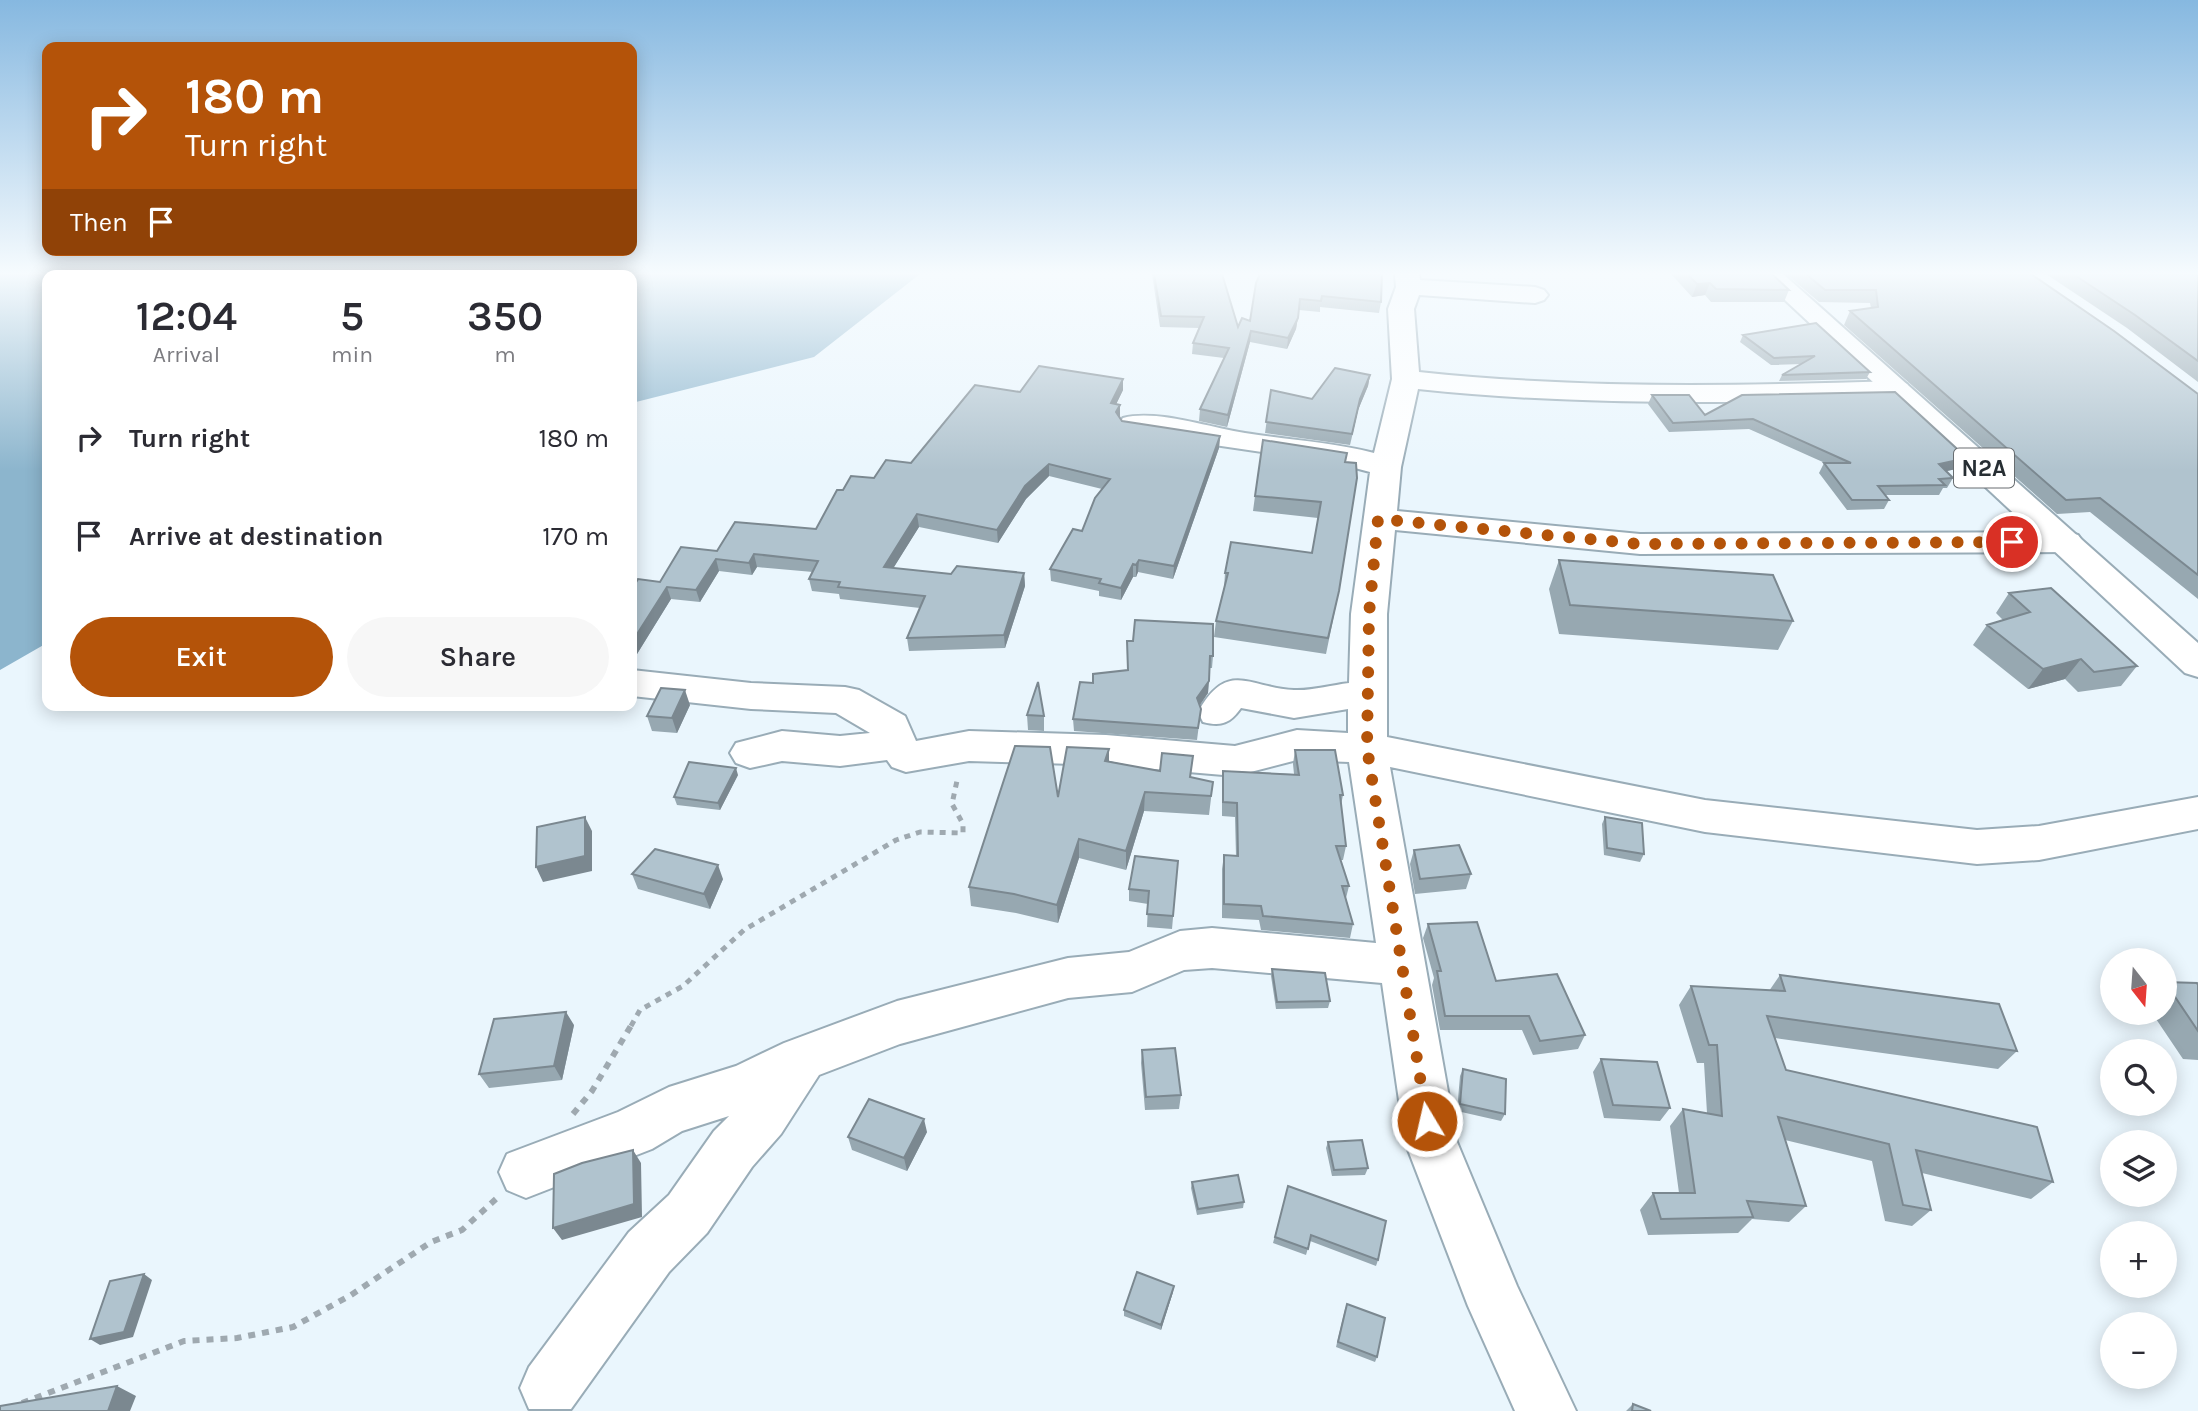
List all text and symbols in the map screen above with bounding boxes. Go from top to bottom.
text: 180 m [185,68,324,125]
icon: right [70,70,161,161]
text: Turn right [185,127,327,164]
icon: arrive [142,203,180,241]
text: Then [70,207,128,238]
text: 12:04 [136,291,237,341]
text: 5 [340,291,364,341]
text: 350 [467,291,543,341]
text: Arrival [153,341,220,368]
text: min [331,341,373,368]
text: m [494,341,516,368]
icon: right [70,419,108,457]
text: Turn right [129,423,250,454]
text: 180 m [539,423,609,454]
road number: N2A [1954,448,2014,488]
pin [1982,512,2042,572]
icon: arrive [70,517,108,555]
text: Arrive at destination [129,521,383,552]
text: 170 m [542,521,609,552]
icon: arrive [1993,523,2031,561]
button: Exit [70,617,333,697]
button: Share [347,617,609,697]
north arrow [2100,948,2177,1026]
map controls [2100,948,2177,1389]
button: search [2100,1039,2177,1116]
position arrow [1390,1084,1464,1158]
button: layers [2100,1130,2177,1207]
button: + [2100,1221,2177,1298]
button: − [2100,1312,2177,1389]

